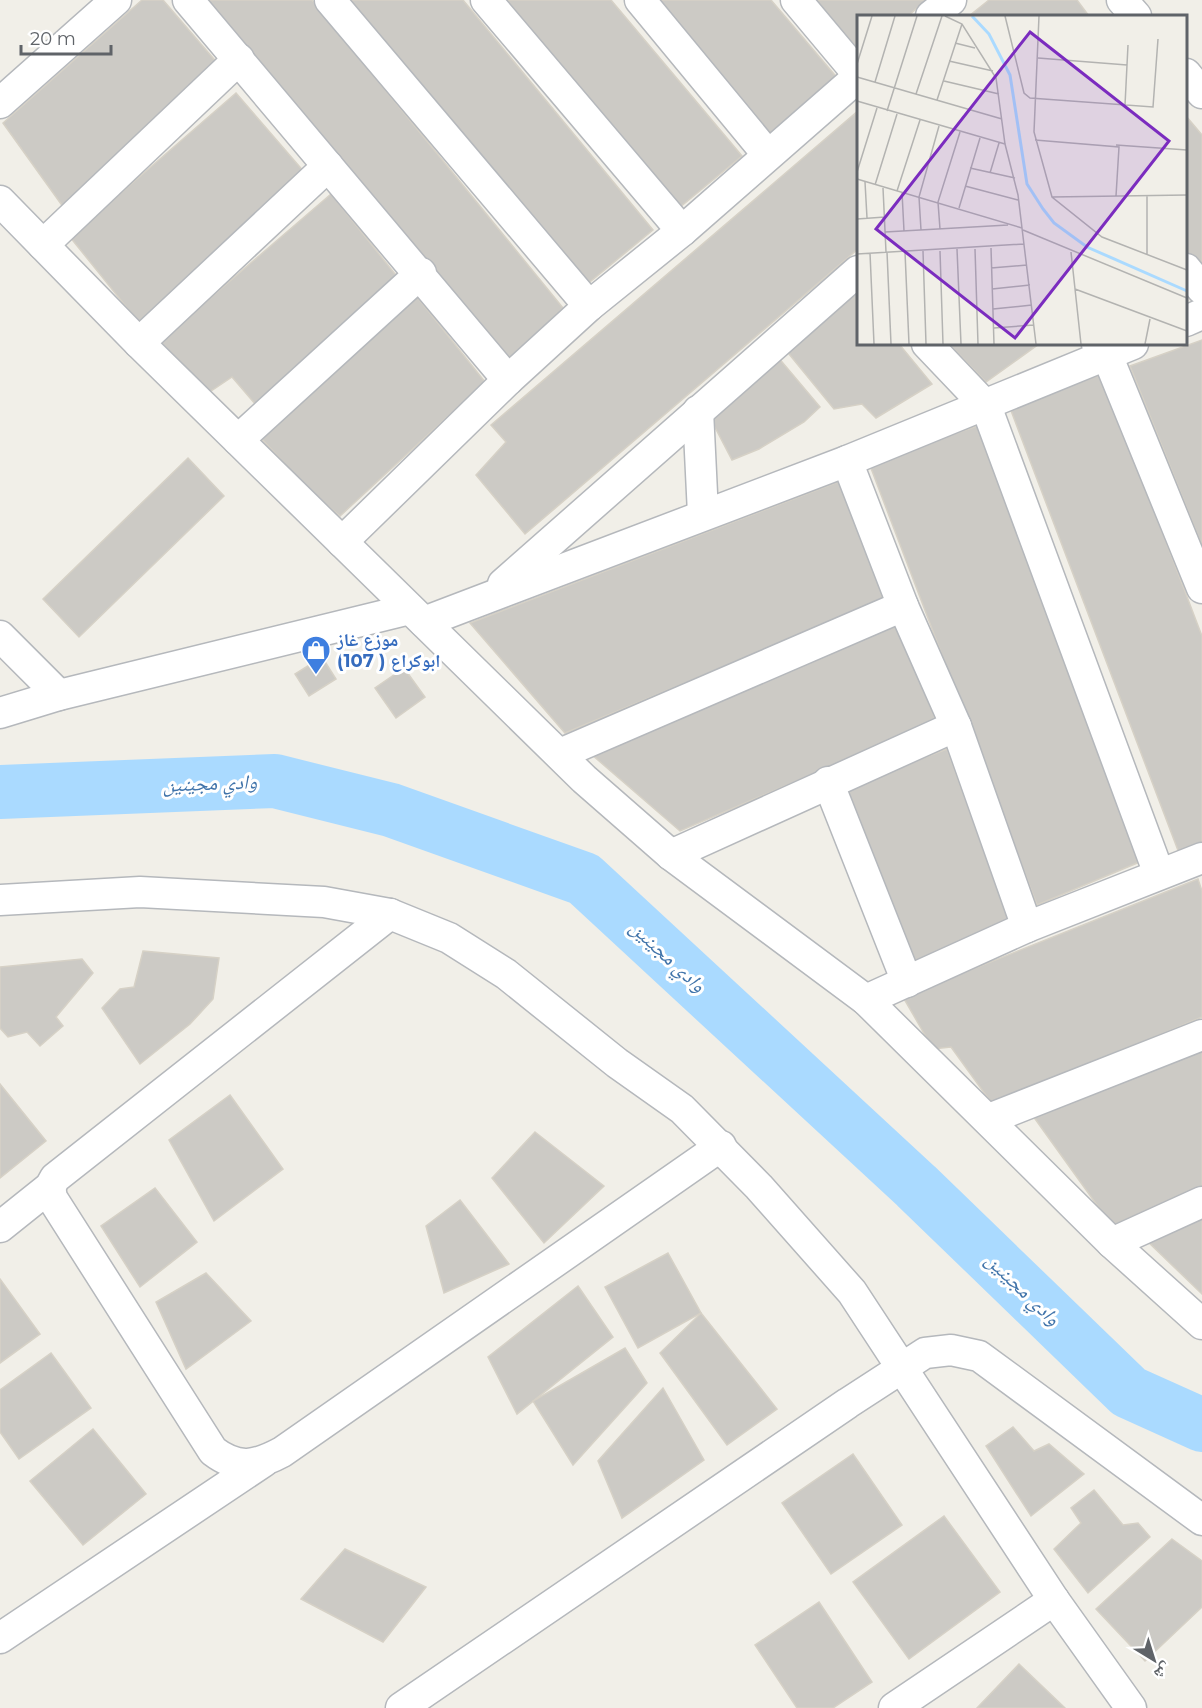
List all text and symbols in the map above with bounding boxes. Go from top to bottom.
inset map [857,15,1187,345]
scale bar [21,18,111,56]
text: 20 m [30,28,76,50]
place label: موزع غاز ابوكراع ( 107) [336,629,440,672]
shop icon: موزع غاز ابوكراع ( 107) [300,634,332,676]
water label: وادي مجينين [162,769,258,801]
water label: وادي مجينين [623,915,711,1000]
water label: وادي مجينين [978,1248,1065,1333]
north arrow [1124,1630,1184,1690]
text: ش [1150,1659,1175,1684]

